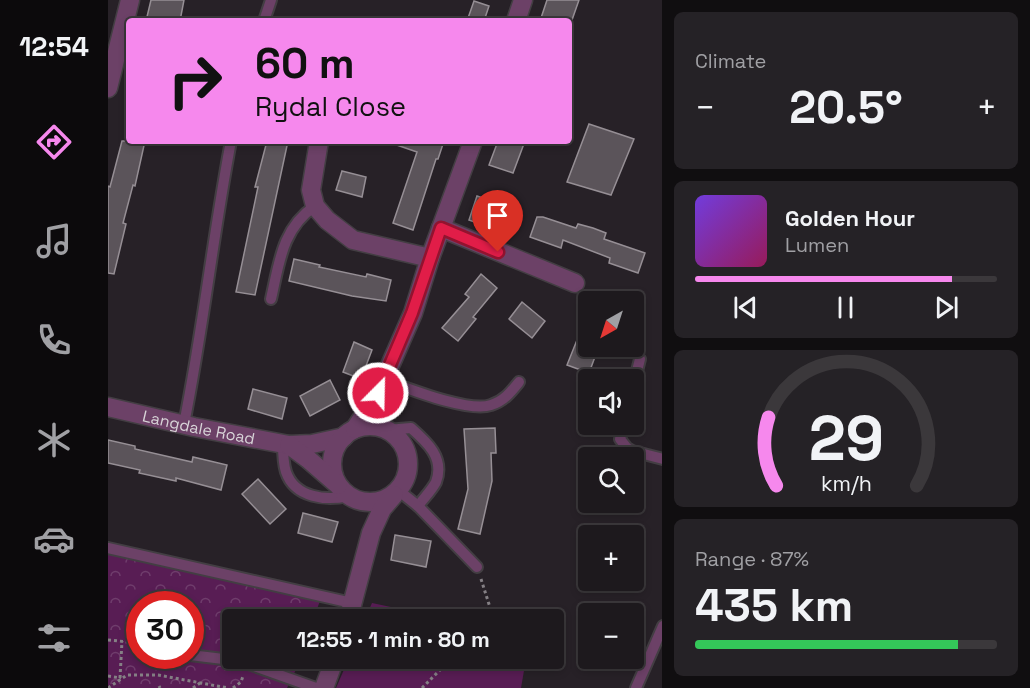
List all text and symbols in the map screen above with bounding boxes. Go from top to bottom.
text: 12:54 [19,29,89,64]
text: 60 m [255,37,355,90]
icon: right [156,42,234,120]
text: Climate [695,48,766,74]
text: 20.5° [789,79,903,136]
text: − [695,87,715,129]
text: + [977,87,997,129]
text: Rydal Close [255,89,406,124]
icon: directions [33,121,75,163]
pin [472,190,523,252]
icon: arrive [481,199,514,232]
text: Golden Hour [785,204,915,232]
icon: music [33,220,75,262]
text: Lumen [785,232,849,258]
north arrow [578,291,644,357]
map controls [578,291,644,669]
icon: previous [729,291,762,324]
icon: pause [829,291,862,324]
icon: next [930,291,963,324]
icon: phone [33,319,75,361]
position arrow [346,361,410,425]
button: sound [578,369,644,435]
text: 29 [808,399,884,478]
street label: Langdale Road [140,405,257,449]
icon: climate [33,419,75,461]
button: search [578,447,644,513]
text: km/h [820,470,872,497]
icon: car [33,518,75,560]
button: + [578,525,644,591]
text: Range · 87% [695,546,809,572]
text: 435 km [695,577,853,634]
speed limit sign: 30 [126,591,204,669]
button: − [578,603,644,669]
icon: filters [33,617,75,659]
text: 12:55 · 1 min · 80 m [296,625,490,653]

